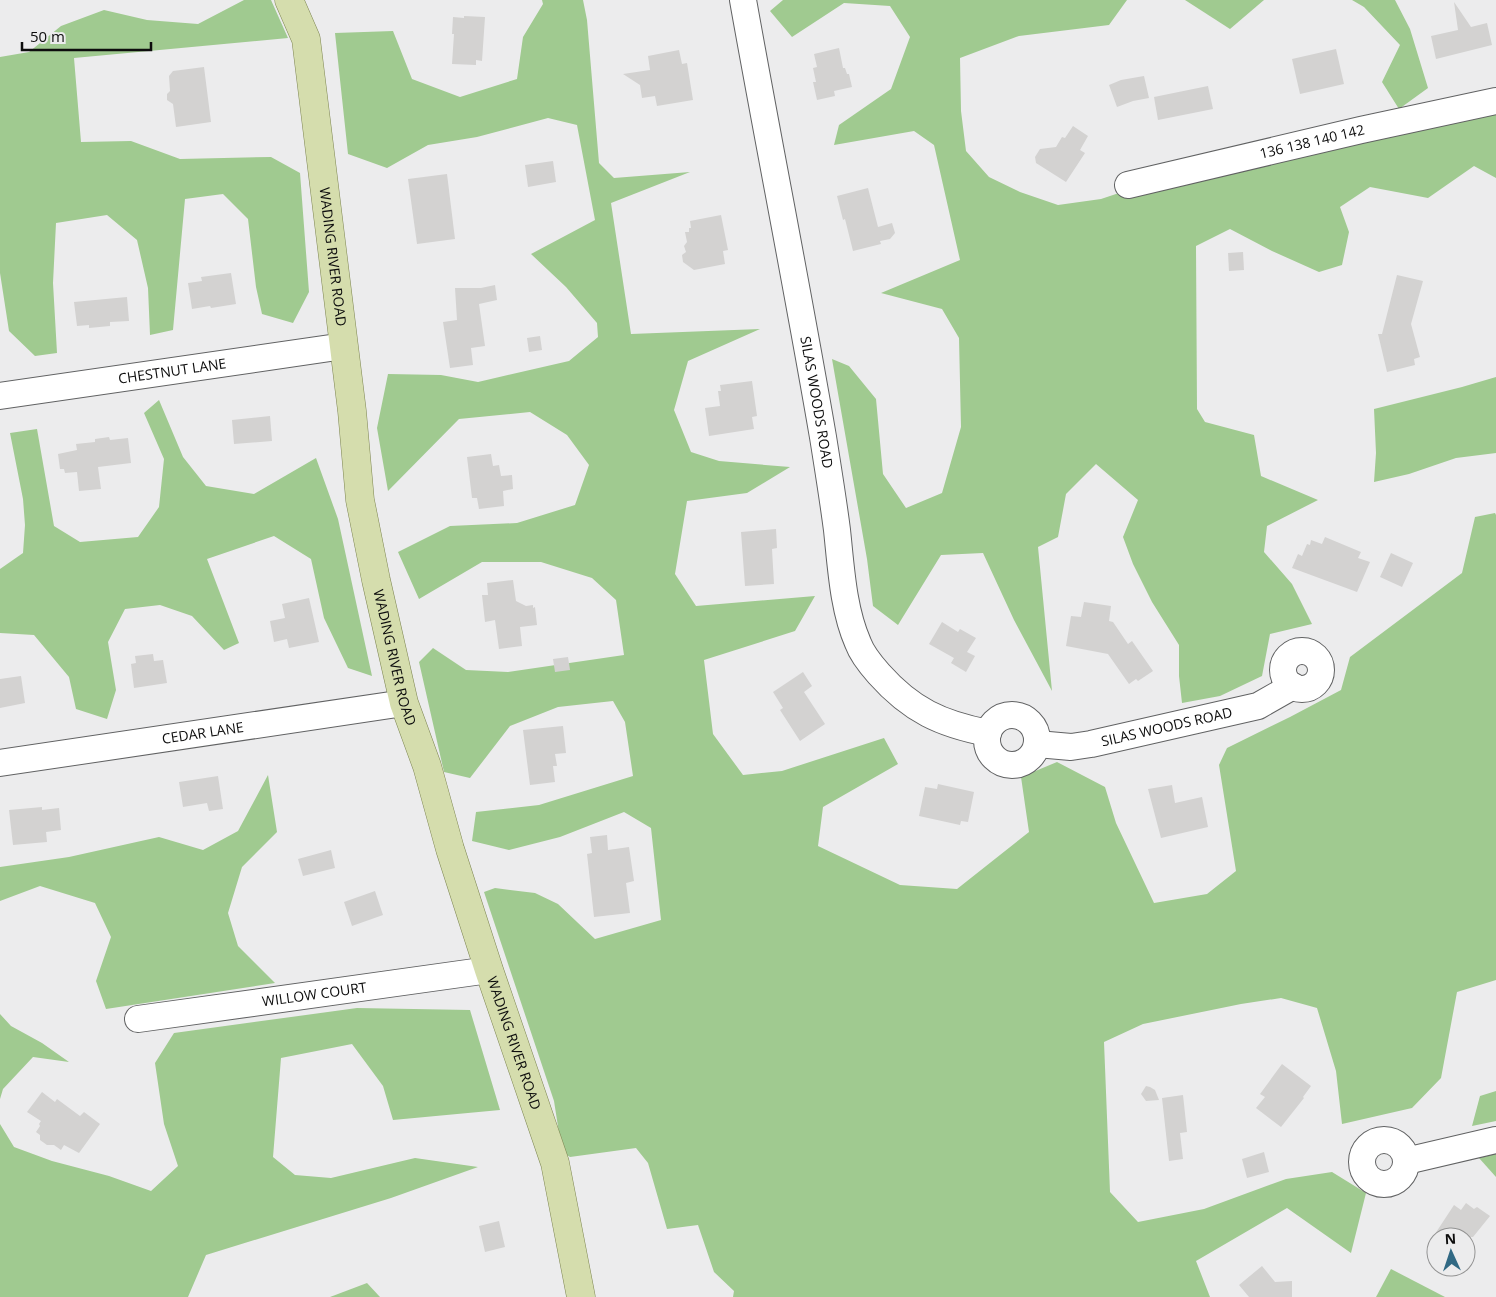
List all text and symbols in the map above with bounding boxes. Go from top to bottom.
scale bar [22,20,151,52]
text: 50 m [30,26,65,46]
street label: 136 138 140 142 [1258,120,1366,163]
street label: WADING RIVER ROAD [315,186,351,327]
street label: SILAS WOODS ROAD [796,335,838,470]
street label: CHESTNUT LANE [117,353,227,388]
street label: WADING RIVER ROAD [369,587,421,728]
street label: SILAS WOODS ROAD [1099,702,1234,750]
street label: CEDAR LANE [161,717,245,748]
street label: WADING RIVER ROAD [483,974,546,1112]
street label: WILLOW COURT [261,977,368,1011]
north arrow [1426,1227,1476,1277]
text: N [1444,1229,1456,1248]

